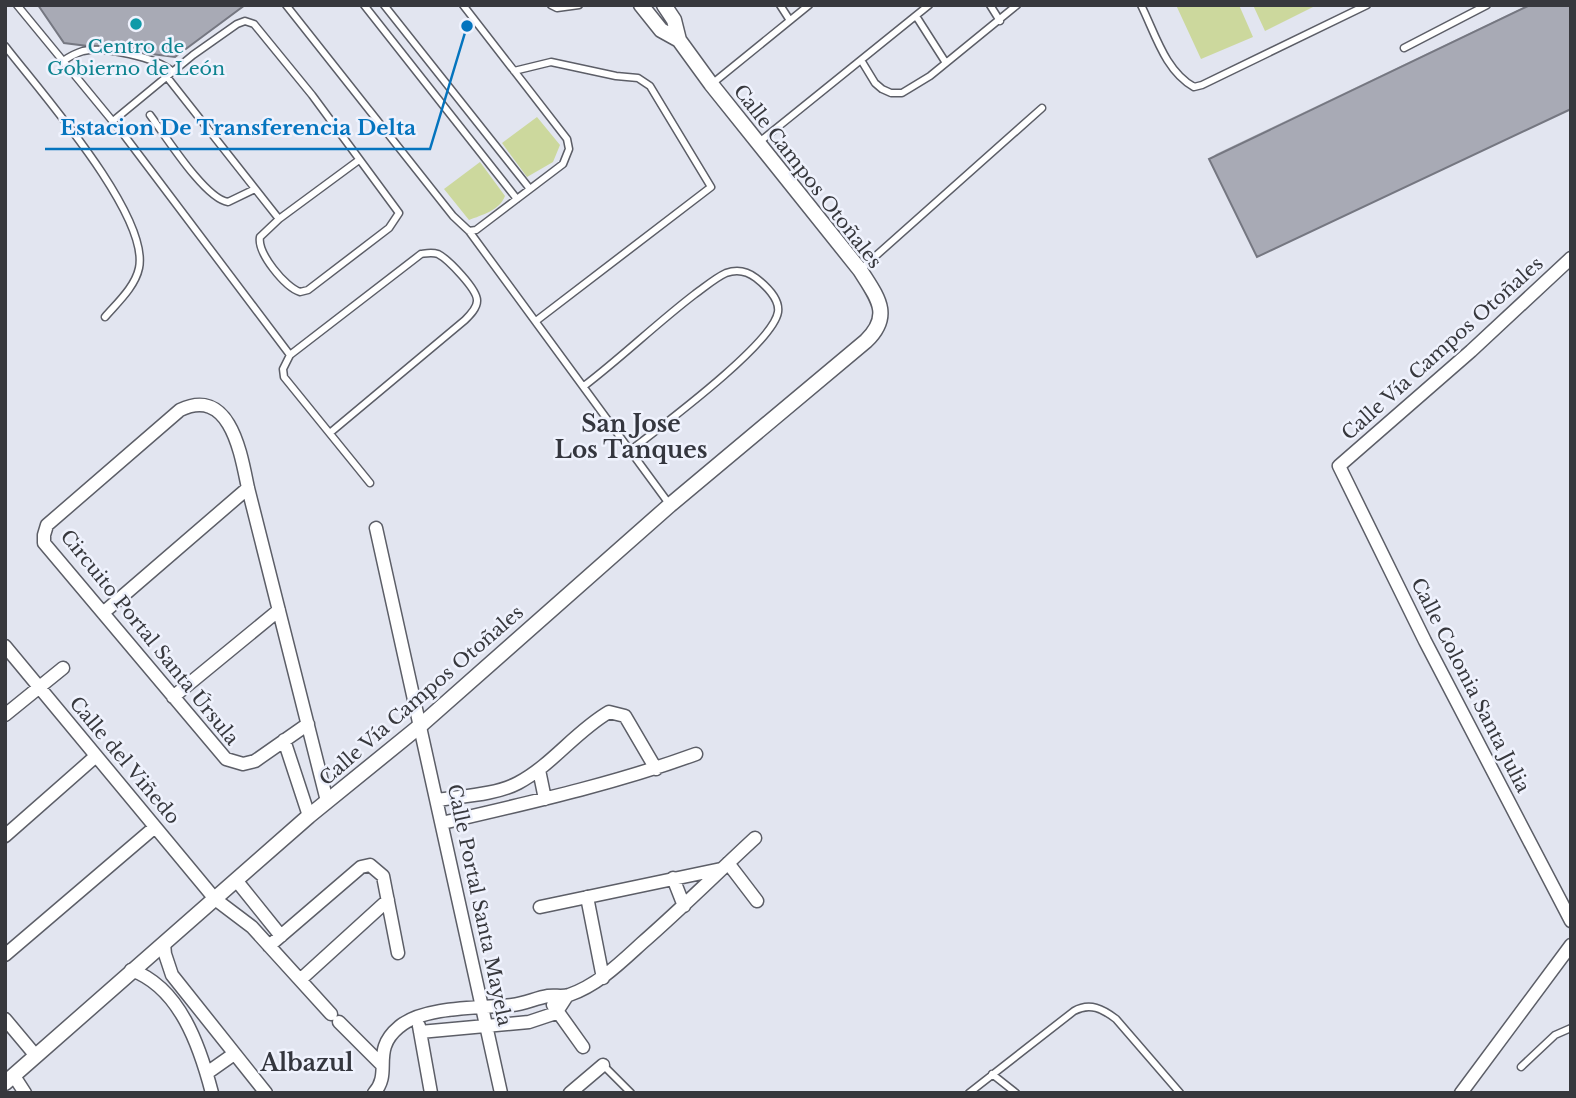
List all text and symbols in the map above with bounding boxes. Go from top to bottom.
marker: Centro de Gobierno de León [128,16,144,32]
place label: Centro de Gobierno de León [47,35,225,80]
street label: Calle Campos Otoñales [729,80,887,273]
callout: Estacion De Transferencia Delta [45,107,430,149]
text: Estacion De Transferencia Delta [60,115,416,141]
street label: Calle Vía Campos Otoñales [1337,252,1548,445]
district label: San Jose Los Tanques [555,410,707,464]
street label: Circuito Portal Santa Úrsula [56,525,244,750]
street label: Calle Colonia Santa Julia [1406,574,1535,797]
street label: Calle Vía Campos Otoñales [315,601,528,790]
street label: Calle del Viñedo [65,692,185,829]
street label: Calle Portal Santa Mayela [443,782,517,1029]
district label: Albazul [259,1049,354,1077]

